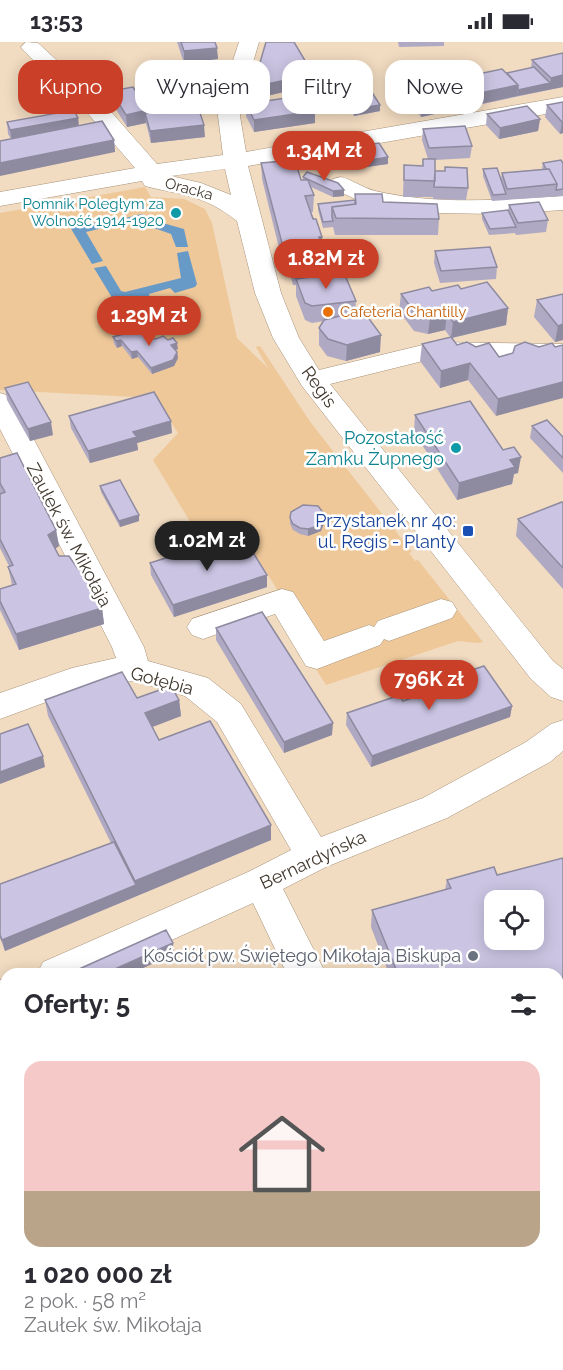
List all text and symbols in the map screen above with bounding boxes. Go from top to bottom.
text: 13:53 [30,8,83,34]
chip: Kupno [18,60,123,114]
chip: Wynajem [135,60,270,114]
chip: Filtry [282,60,373,114]
chip: Nowe [385,60,484,114]
pin: 1.34M zł [262,131,386,182]
text: 1.34M zł [286,138,362,162]
street label: Oracka [163,174,215,204]
place label: Pomnik Poległym za Wolność 1914-1920 [23,195,164,230]
marker: Pomnik Poległym za Wolność 1914-1920 [169,206,183,220]
pin: 1.82M zł [264,239,388,290]
text: 1.82M zł [288,246,364,270]
pin: 1.29M zł [87,296,211,347]
text: 1.29M zł [111,303,187,327]
place label: Cafeteria Chantilly [340,303,466,321]
marker: Cafeteria Chantilly [321,305,335,319]
street label: Regis [297,362,342,412]
place label: Pozostałość Zamku Żupnego [306,427,444,469]
marker: Pozostałość Zamku Żupnego [449,441,463,455]
street label: Zaułek św. Mikołaja [23,459,116,610]
place label: Przystanek nr 40: ul. Regis - Planty [315,510,456,552]
pin: 1.02M zł [145,521,269,572]
marker: Przystanek nr 40: ul. Regis - Planty [461,524,475,538]
text: 1.02M zł [169,528,245,552]
pin: 796K zł [374,660,484,711]
street label: Gołębia [128,662,196,699]
text: 796K zł [394,667,464,691]
street label: Bernardyńska [256,826,369,893]
map controls [484,890,544,950]
button: locate [484,890,544,950]
place label: Kościół pw. Świętego Mikołaja Biskupa [143,944,461,966]
marker: Kościół pw. Świętego Mikołaja Biskupa [466,949,480,963]
icon: filters [507,988,540,1021]
text: Oferty: 5 [24,989,130,1019]
icon: home [228,1100,336,1208]
text: 1 020 000 zł [24,1259,172,1289]
text: 2 pok. · 58 m² [24,1289,146,1313]
text: Zaułek św. Mikołaja [24,1313,202,1337]

